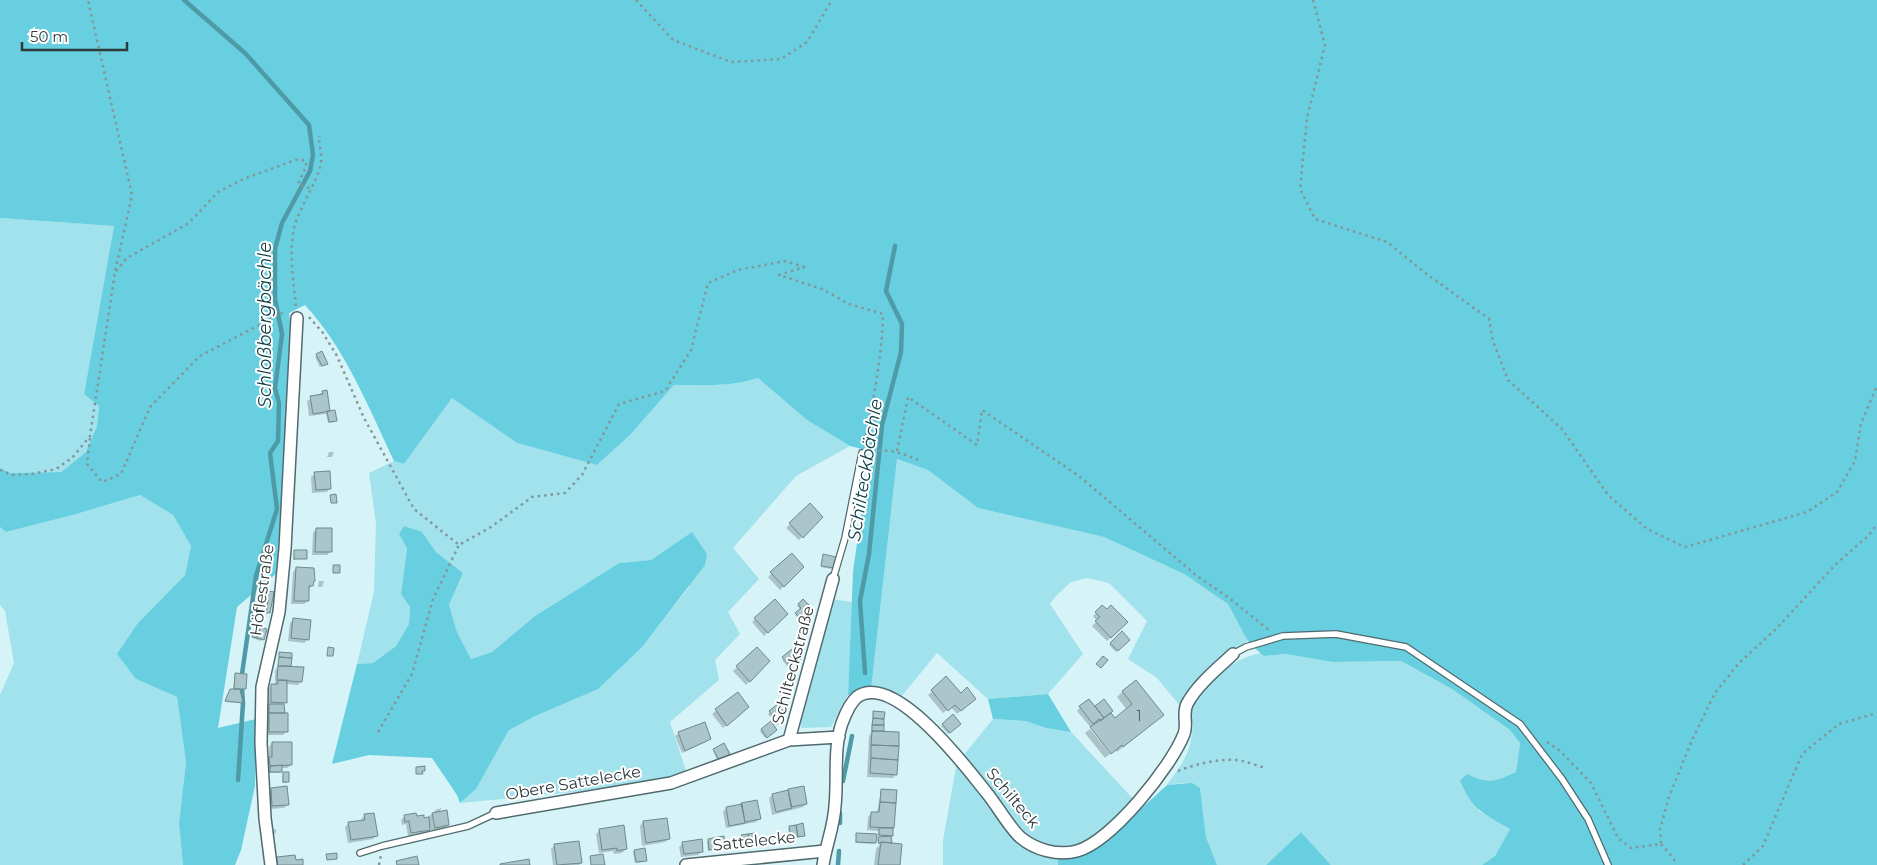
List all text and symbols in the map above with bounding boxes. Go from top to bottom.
scale bar [22,20,128,52]
text: 50 m [30,27,68,46]
water label: Schloßbergbächle [254,242,276,408]
water label: Schilteckbächle [843,397,887,543]
street label: Höflestraße [246,543,278,637]
street label: Schilteckstraße [768,604,818,726]
house number: 1 [1136,707,1142,725]
street label: Obere Sattelecke [504,762,642,804]
street label: Schilteck [982,764,1044,832]
street label: Sattelecke [712,827,796,855]

